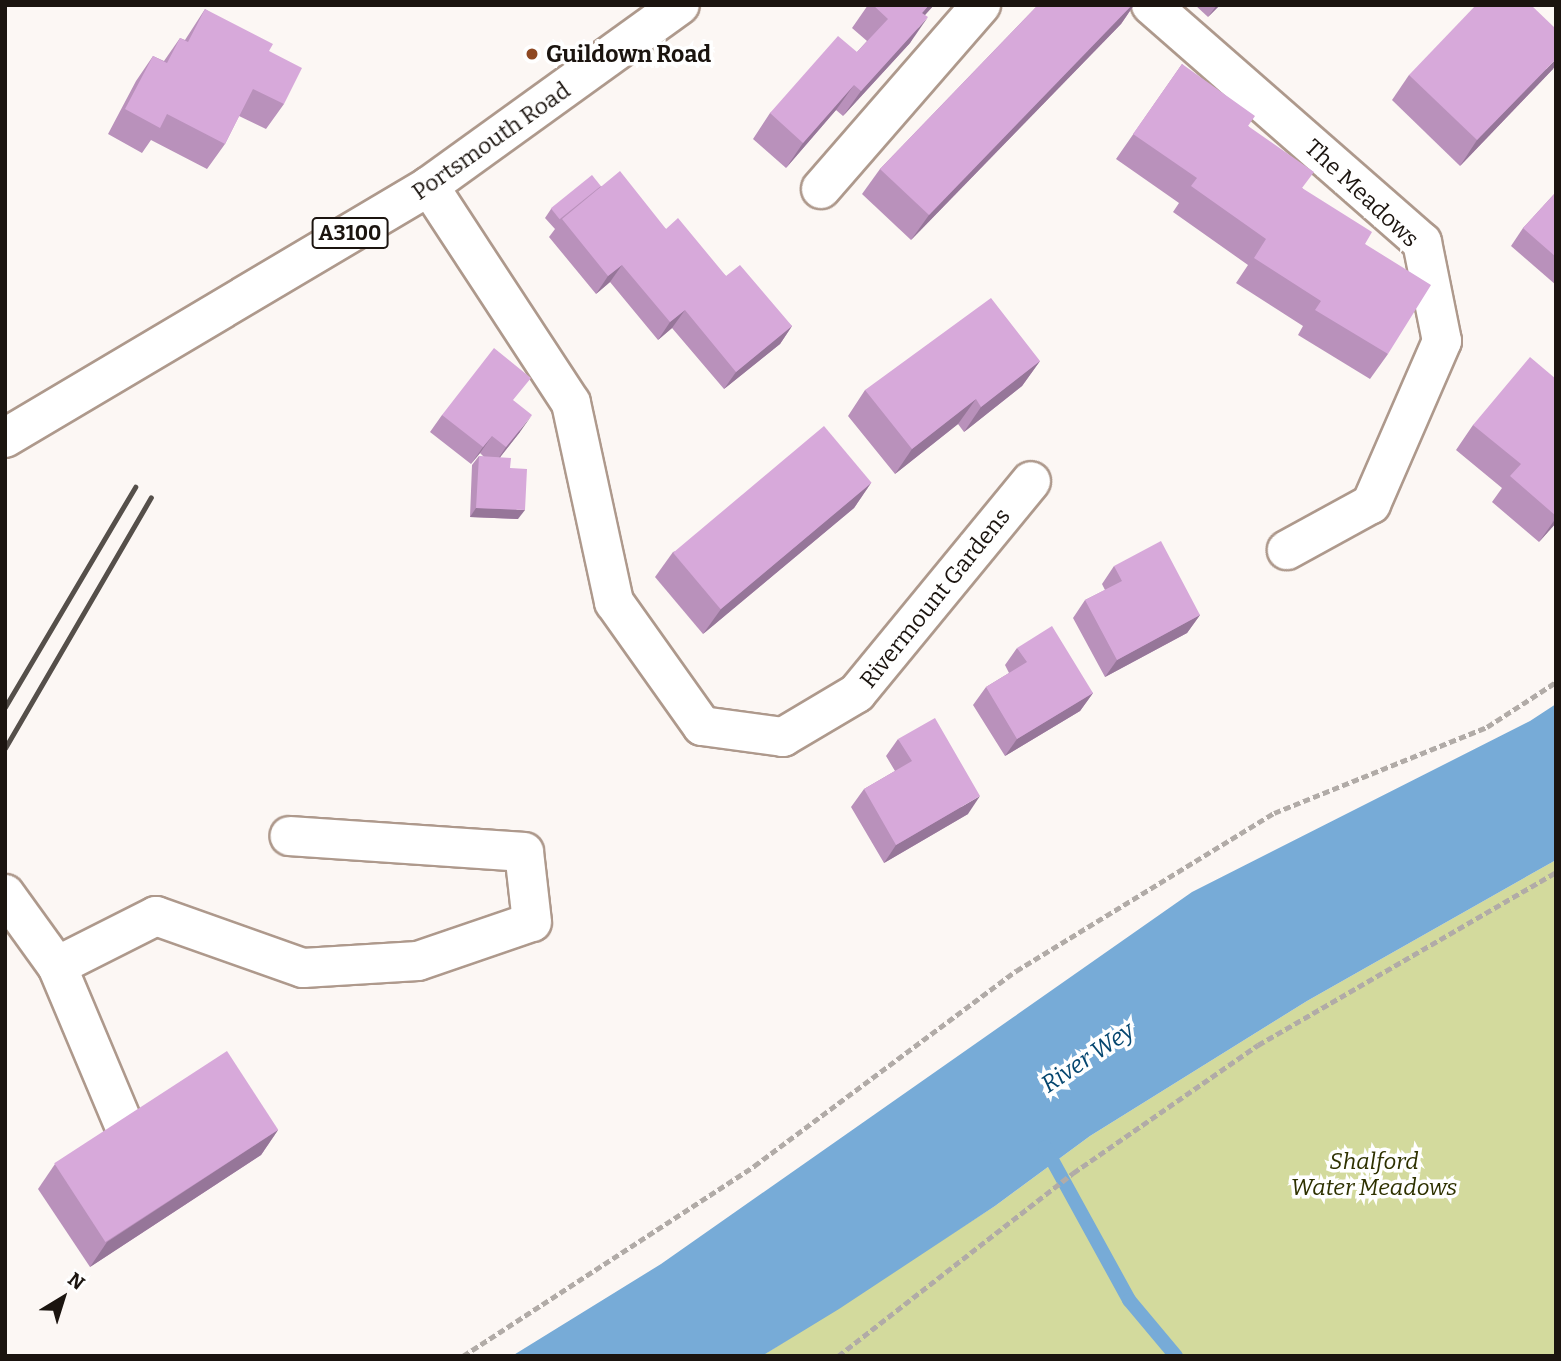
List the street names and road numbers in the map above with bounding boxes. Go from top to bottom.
street label: Portsmouth Road [407,76,575,206]
street label: The Meadows [1299,133,1425,253]
road number: A3100 [312,216,388,250]
street label: Rivermount Gardens [854,503,1016,693]

